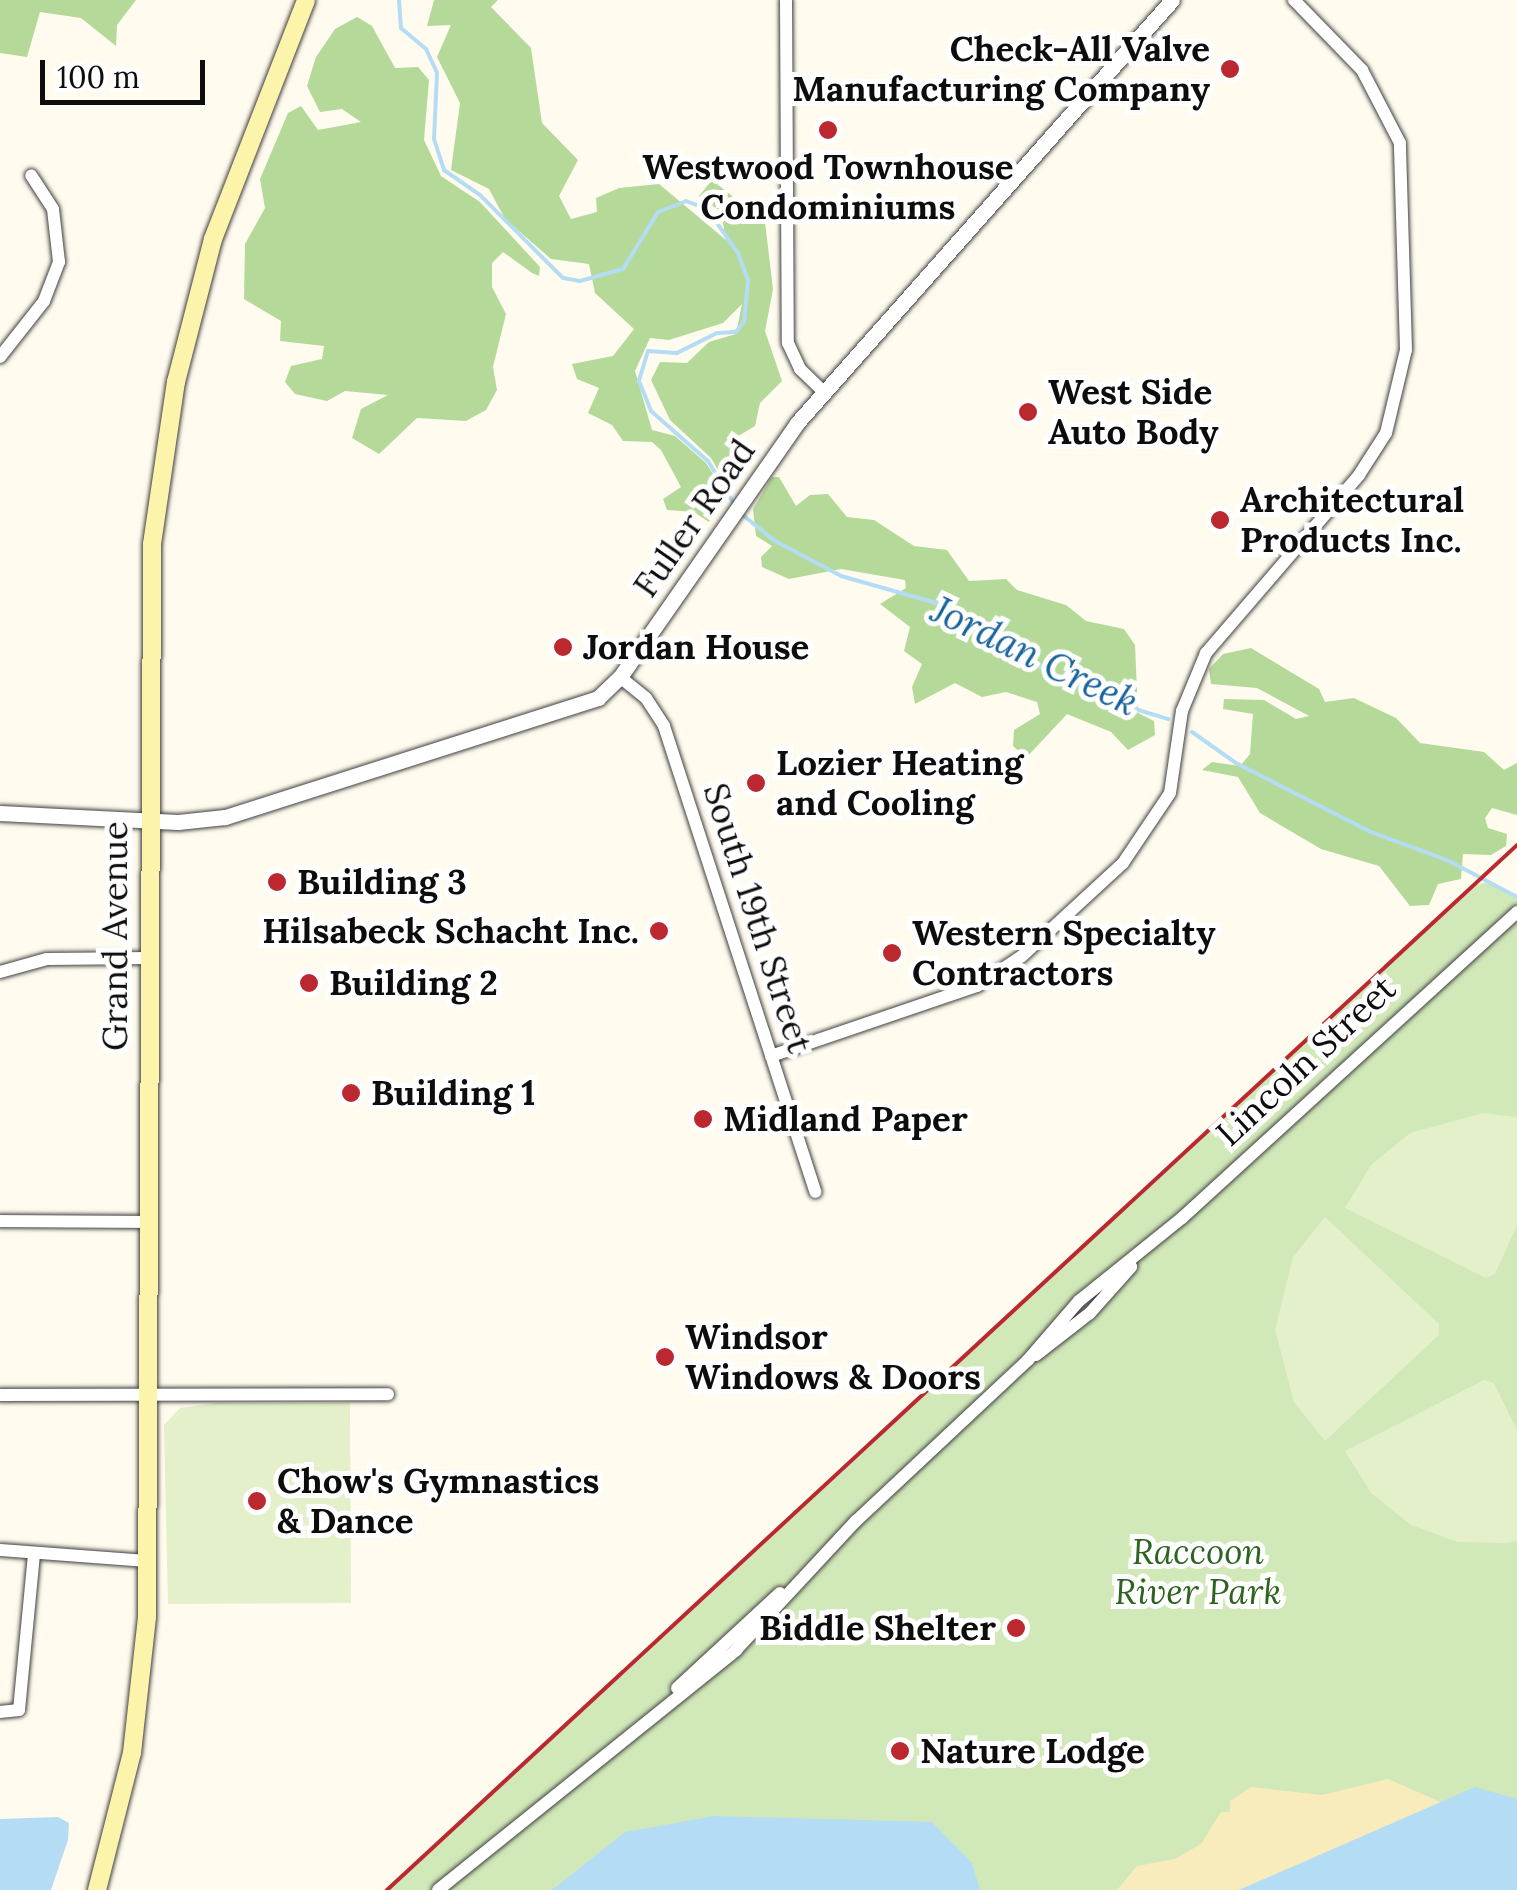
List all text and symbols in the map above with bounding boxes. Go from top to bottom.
place label: Check-All Valve Manufacturing Company [792,28,1210,110]
scale bar [45,40,210,102]
text: 100 m [57,58,140,96]
marker: Check-All Valve Manufacturing Company [1219,58,1241,80]
marker: Westwood Townhouse Condominiums [817,119,839,141]
place label: Westwood Townhouse Condominiums [642,146,1014,228]
place label: West Side Auto Body [1048,371,1218,453]
marker: West Side Auto Body [1017,401,1039,423]
street label: Fuller Road [624,431,764,605]
place label: Architectural Products Inc. [1240,479,1464,561]
marker: Architectural Products Inc. [1209,509,1231,531]
water label: Jordan Creek [924,586,1146,726]
place label: Jordan House [583,626,809,668]
marker: Jordan House [552,636,574,658]
place label: Lozier Heating and Cooling [776,742,1023,824]
marker: Lozier Heating and Cooling [745,772,767,794]
street label: South 19th Street [695,778,821,1058]
street label: Grand Avenue [94,821,136,1051]
place label: Building 3 [297,861,467,903]
marker: Building 3 [266,871,288,893]
place label: Hilsabeck Schacht Inc. [262,910,639,952]
place label: Western Specialty Contractors [912,912,1215,994]
marker: Hilsabeck Schacht Inc. [648,920,670,942]
marker: Western Specialty Contractors [881,942,903,964]
place label: Building 2 [329,962,498,1004]
street label: Lincoln Street [1208,967,1404,1155]
marker: Building 2 [298,972,320,994]
place label: Building 1 [371,1072,535,1114]
marker: Building 1 [340,1082,362,1104]
place label: Midland Paper [723,1098,968,1140]
marker: Midland Paper [692,1108,714,1130]
place label: Windsor Windows & Doors [685,1316,981,1398]
marker: Windsor Windows & Doors [654,1346,676,1368]
place label: Chow's Gymnastics & Dance [277,1460,599,1542]
marker: Chow's Gymnastics & Dance [246,1490,268,1512]
park label: Raccoon River Park [1115,1531,1281,1613]
place label: Biddle Shelter [759,1607,996,1649]
marker: Biddle Shelter [1005,1617,1027,1639]
place label: Nature Lodge [920,1730,1145,1772]
marker: Nature Lodge [889,1740,911,1762]

